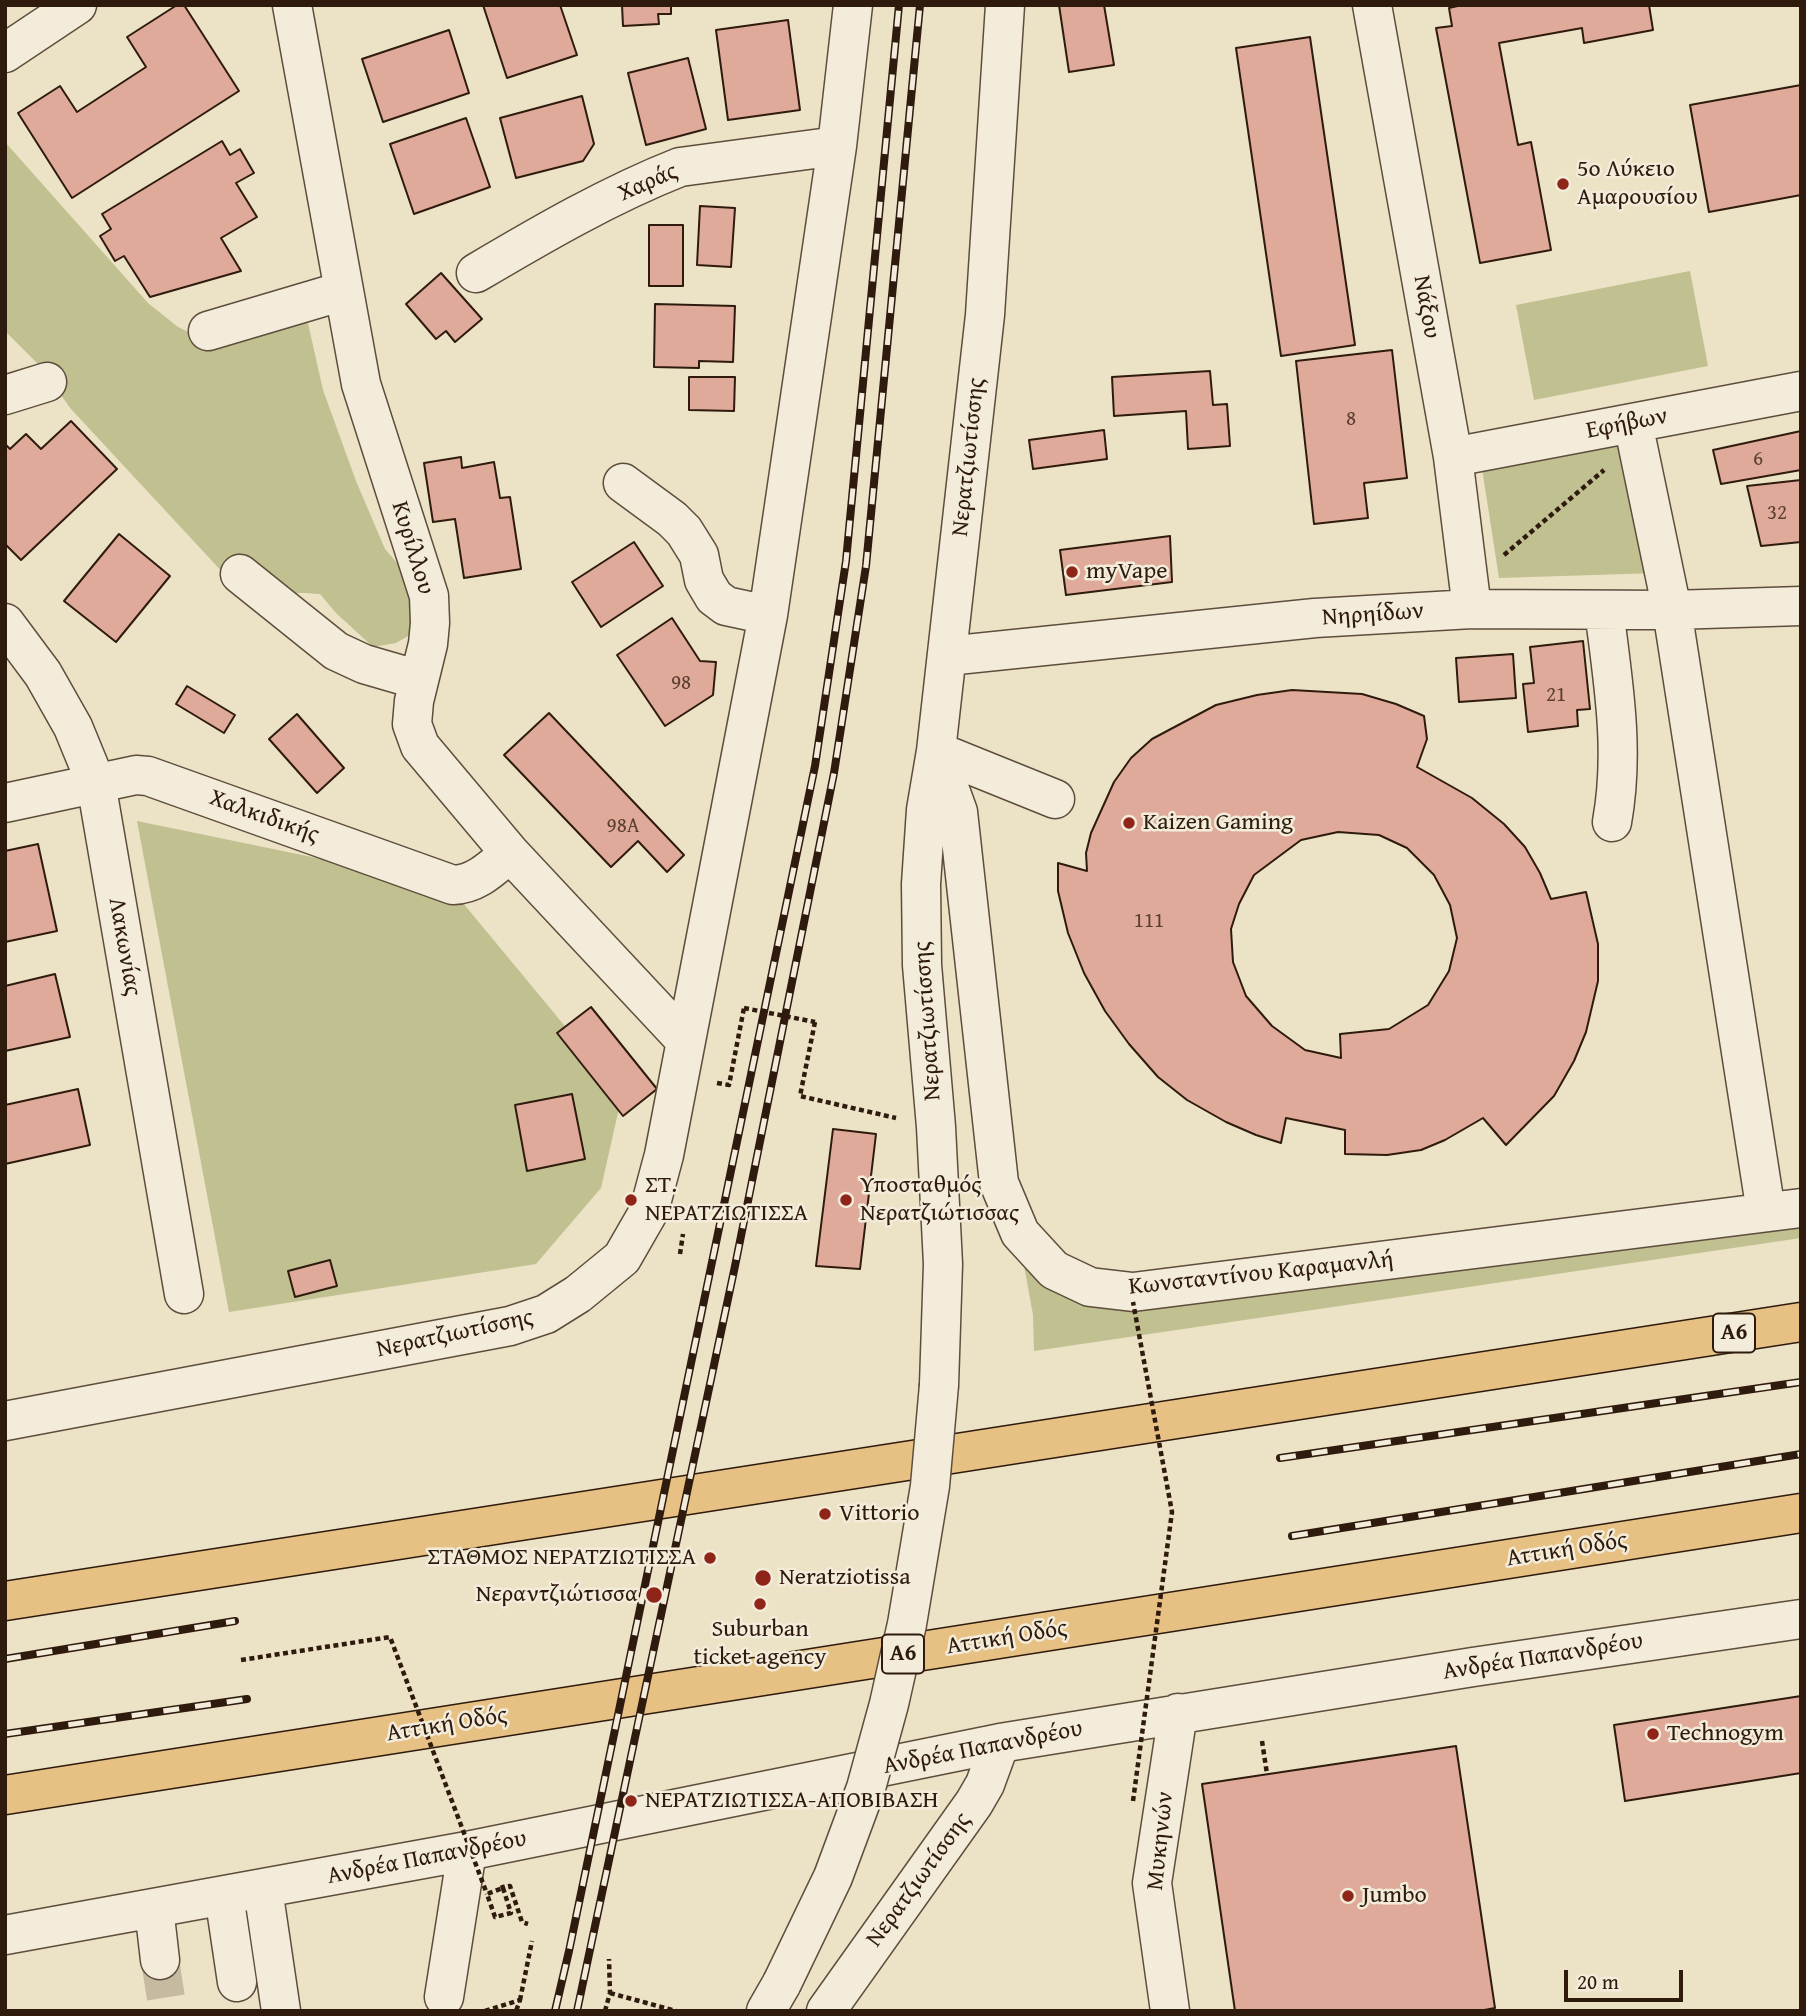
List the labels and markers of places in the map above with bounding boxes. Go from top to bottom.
place label: 5ο Λύκειο Αμαρουσίου [1577,156,1698,212]
marker: 5ο Λύκειο Αμαρουσίου [1555,176,1571,192]
place label: myVape [1086,558,1167,586]
marker: myVape [1064,564,1080,580]
place label: Kaizen Gaming [1143,809,1293,837]
marker: Kaizen Gaming [1121,815,1137,831]
place label: ΣΤ. ΝΕΡΑΤΖΙΩΤΙΣΣΑ [645,1172,808,1228]
place label: Υποσταθμός Νερατζιώτισσας [860,1172,1019,1228]
marker: ΣΤ. ΝΕΡΑΤΖΙΩΤΙΣΣΑ [623,1192,639,1208]
marker: Υποσταθμός Νερατζιώτισσας [838,1192,854,1208]
place label: Vittorio [839,1500,920,1528]
marker: Vittorio [817,1506,833,1522]
place label: ΣΤΑΘΜΟΣ ΝΕΡΑΤΖΙΩΤΙΣΣΑ [427,1544,696,1572]
marker: ΣΤΑΘΜΟΣ ΝΕΡΑΤΖΙΩΤΙΣΣΑ [702,1550,718,1566]
place label: Neratziotissa [779,1564,911,1592]
marker: Neratziotissa [753,1568,773,1588]
place label: Νεραντζιώτισσα [476,1581,638,1609]
marker: Νεραντζιώτισσα [644,1585,664,1605]
marker: Suburban ticket agency [752,1596,768,1612]
place label: Suburban ticket agency [694,1616,826,1672]
place label: Technogym [1667,1720,1784,1748]
marker: Technogym [1645,1726,1661,1742]
place label: ΝΕΡΑΤΖΙΩΤΙΣΣΑ-ΑΠΟΒΙΒΑΣΗ [645,1787,938,1815]
marker: ΝΕΡΑΤΖΙΩΤΙΣΣΑ-ΑΠΟΒΙΒΑΣΗ [623,1793,639,1809]
place label: Jumbo [1362,1882,1427,1910]
marker: Jumbo [1340,1888,1356,1904]

